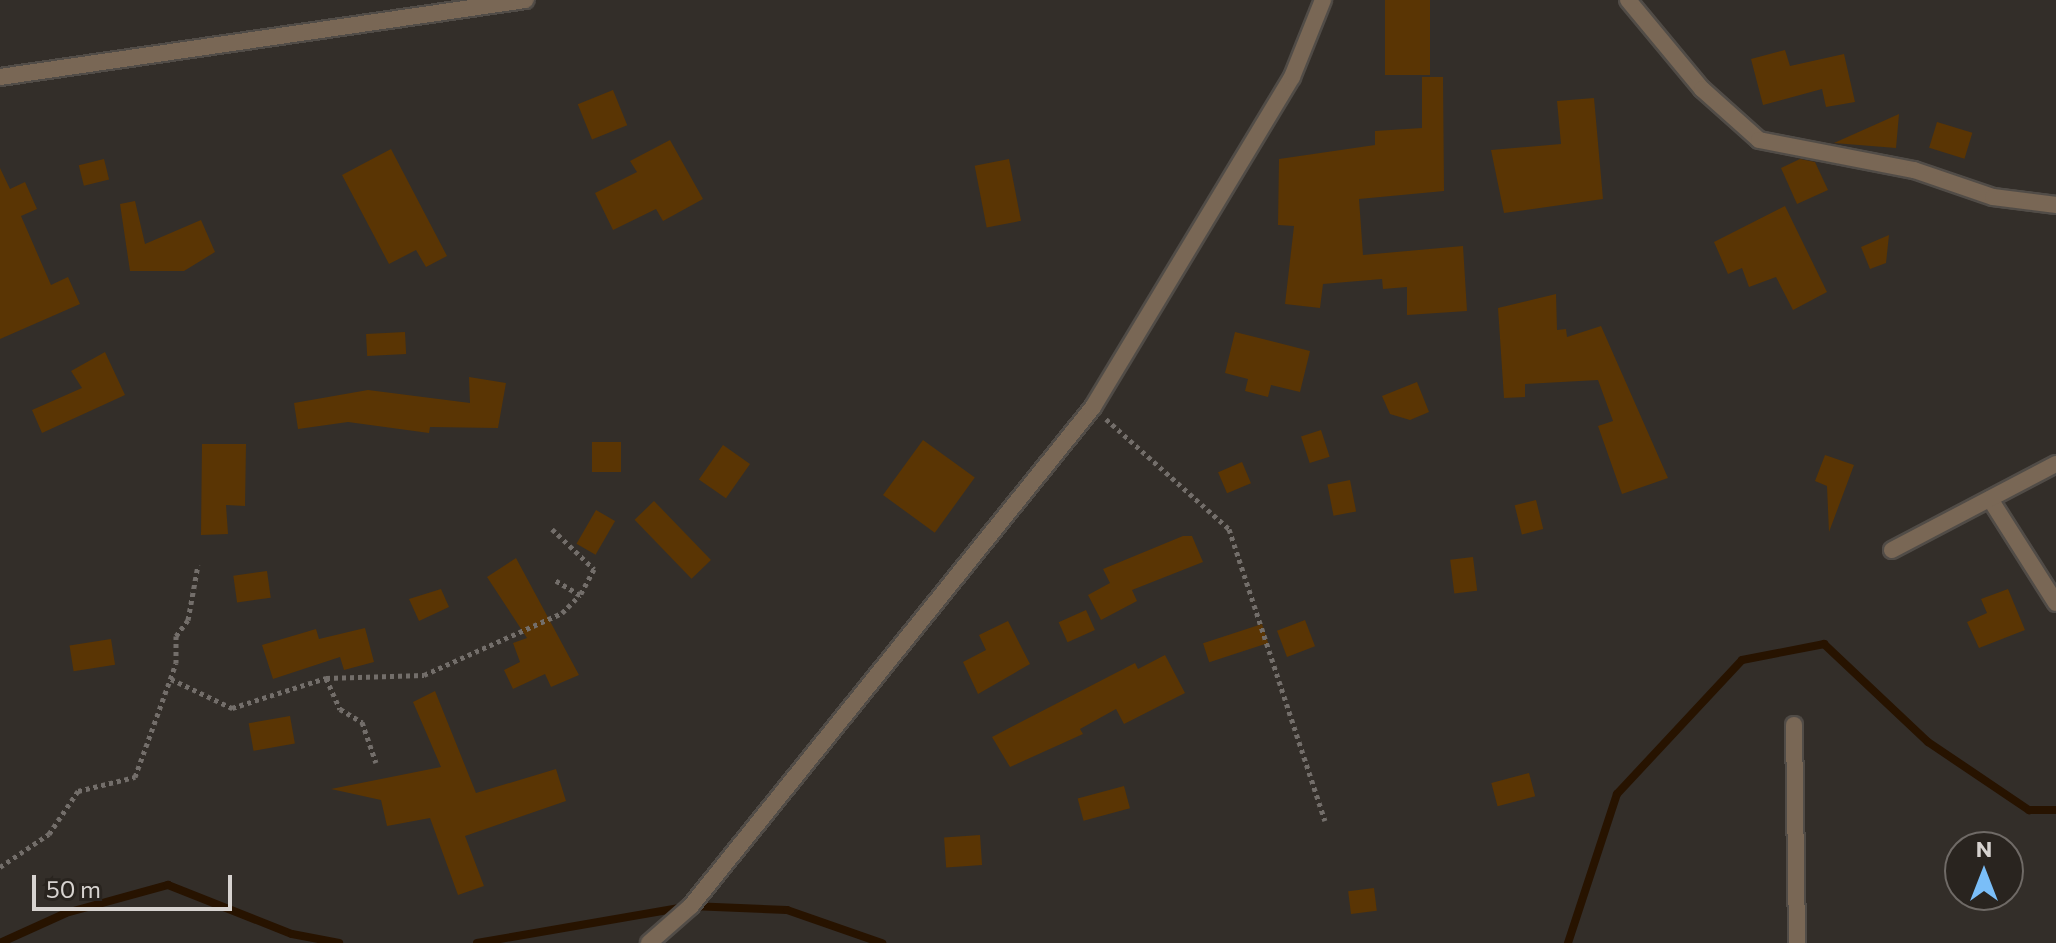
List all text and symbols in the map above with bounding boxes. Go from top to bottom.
north arrow [1944,831,2024,911]
text: N [1976,835,1992,862]
scale bar [36,859,236,909]
text: 50 m [46,874,101,903]

